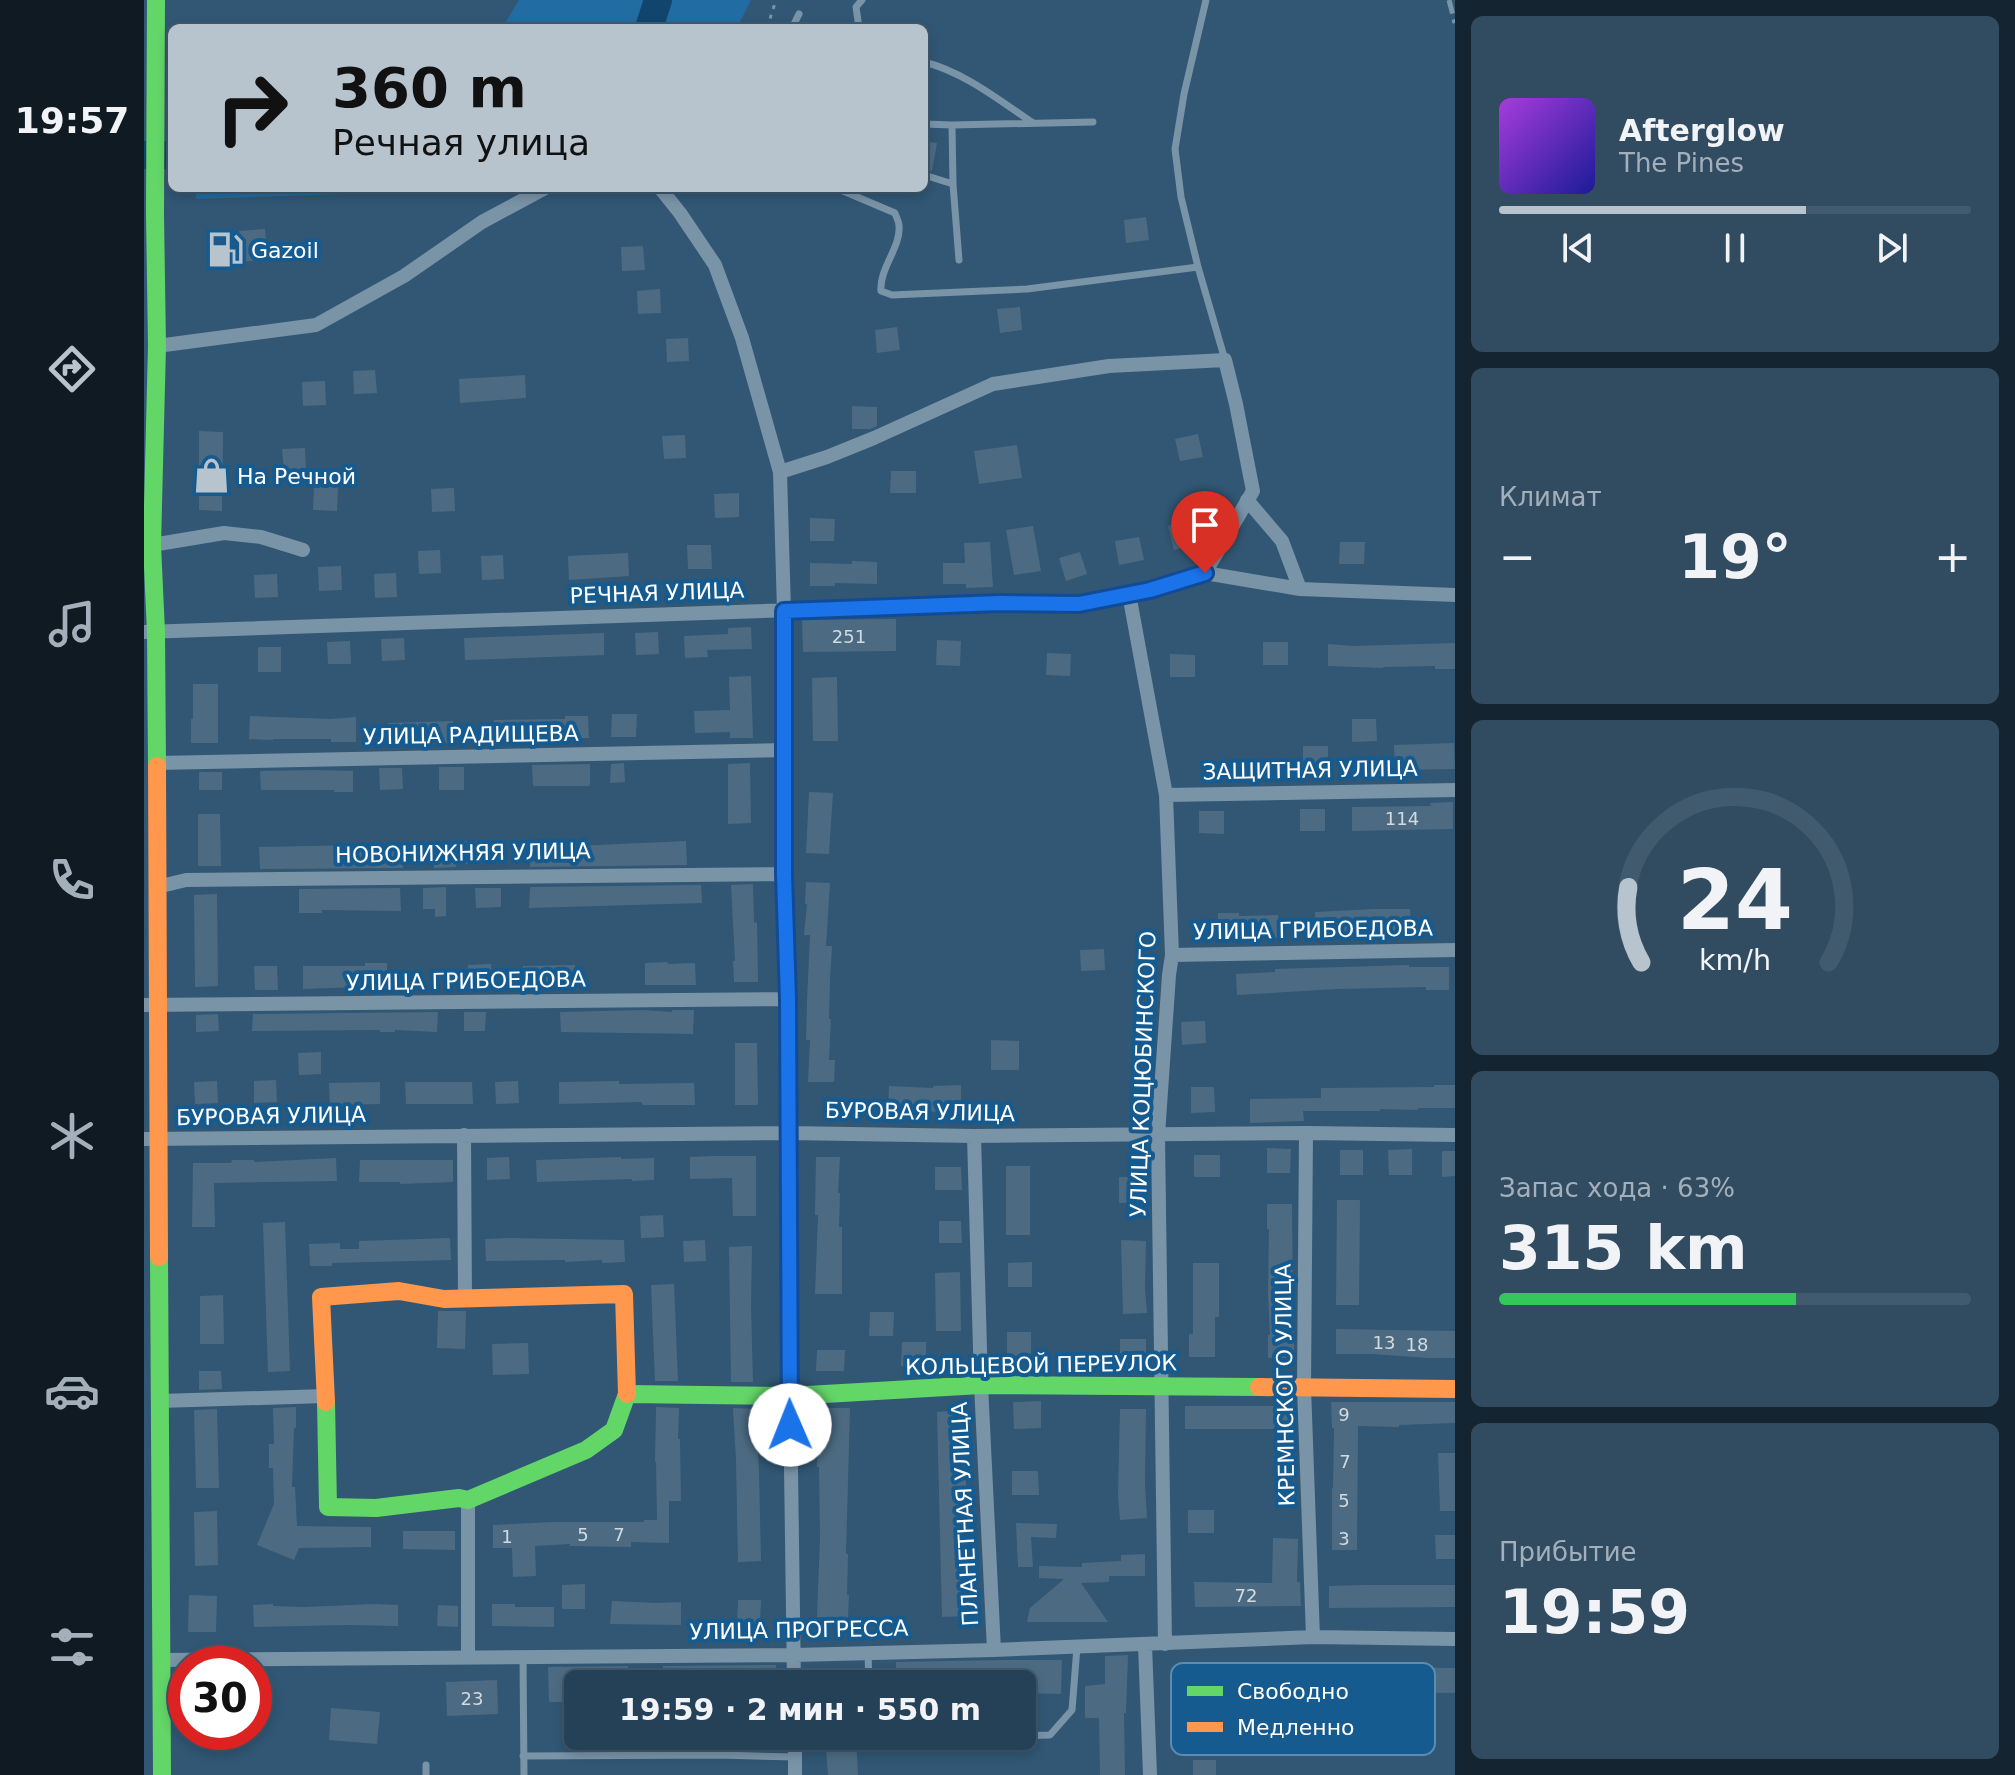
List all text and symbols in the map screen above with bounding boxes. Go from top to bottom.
text: 360 m [332,55,527,120]
icon: right [200,56,304,160]
text: 19:57 [15,100,129,141]
text: Afterglow [1619,113,1785,148]
text: Речная улица [332,122,590,163]
text: The Pines [1619,148,1744,178]
icon: previous [1556,226,1600,270]
icon: pause [1713,226,1757,270]
icon: next [1870,226,1914,270]
fuel station icon: Gazoil [206,231,244,269]
place label: Gazoil [251,238,319,263]
icon: directions [44,341,100,397]
shop icon: На Речной [192,457,230,495]
place label: На Речной [237,464,356,489]
text: Климат [1499,482,1602,512]
pin [1171,491,1239,573]
icon: arrive [1183,503,1227,547]
text: 19° [1678,522,1792,592]
text: − [1499,531,1536,582]
text: + [1934,531,1971,582]
street label: РЕЧНАЯ УЛИЦА [569,577,745,609]
icon: music [44,596,100,652]
house number: 251 [832,626,866,647]
street label: УЛИЦА РАДИЩЕВА [363,721,579,749]
street label: ЗАЩИТНАЯ УЛИЦА [1202,756,1418,784]
house number: 114 [1385,808,1419,829]
street label: НОВОНИЖНЯЯ УЛИЦА [335,838,591,868]
icon: phone [44,852,100,908]
text: 24 [1677,852,1793,949]
street label: УЛИЦА ГРИБОЕДОВА [1193,915,1433,945]
street label: УЛИЦА КОЦЮБИНСКОГО [1126,930,1160,1218]
text: km/h [1699,944,1771,978]
street label: УЛИЦА ГРИБОЕДОВА [346,966,586,996]
street label: БУРОВАЯ УЛИЦА [825,1098,1015,1126]
street label: БУРОВАЯ УЛИЦА [176,1102,366,1130]
icon: climate [44,1108,100,1164]
text: Запас хода · 63% [1499,1173,1735,1203]
text: 315 km [1499,1213,1748,1283]
street label: КРЕМНСКОГО УЛИЦА [1270,1263,1300,1507]
house number: 13 [1373,1332,1395,1353]
house number: 18 [1406,1334,1428,1355]
street label: КОЛЬЦЕВОЙ ПЕРЕУЛОК [905,1350,1178,1380]
icon: car [44,1363,100,1419]
position arrow [748,1383,832,1467]
street label: ПЛАНЕТНАЯ УЛИЦА [947,1401,983,1627]
house number: 9 [1338,1404,1350,1425]
house number: 7 [1339,1451,1351,1472]
house number: 5 [1338,1490,1350,1511]
house number: 5 [577,1524,589,1545]
house number: 7 [613,1524,625,1545]
house number: 1 [501,1526,513,1547]
house number: 3 [1338,1528,1350,1549]
text: Прибытие [1499,1537,1637,1567]
text: 19:59 [1499,1577,1690,1647]
house number: 72 [1235,1585,1257,1606]
street label: УЛИЦА ПРОГРЕССА [689,1616,909,1644]
icon: filters [44,1619,100,1675]
speed limit sign: 30 [168,1646,272,1750]
legend [1171,1663,1435,1755]
text: Свободно [1237,1679,1349,1704]
house number: 23 [461,1688,483,1709]
text: 19:59 · 2 мин · 550 m [619,1692,981,1727]
text: Медленно [1237,1715,1355,1740]

